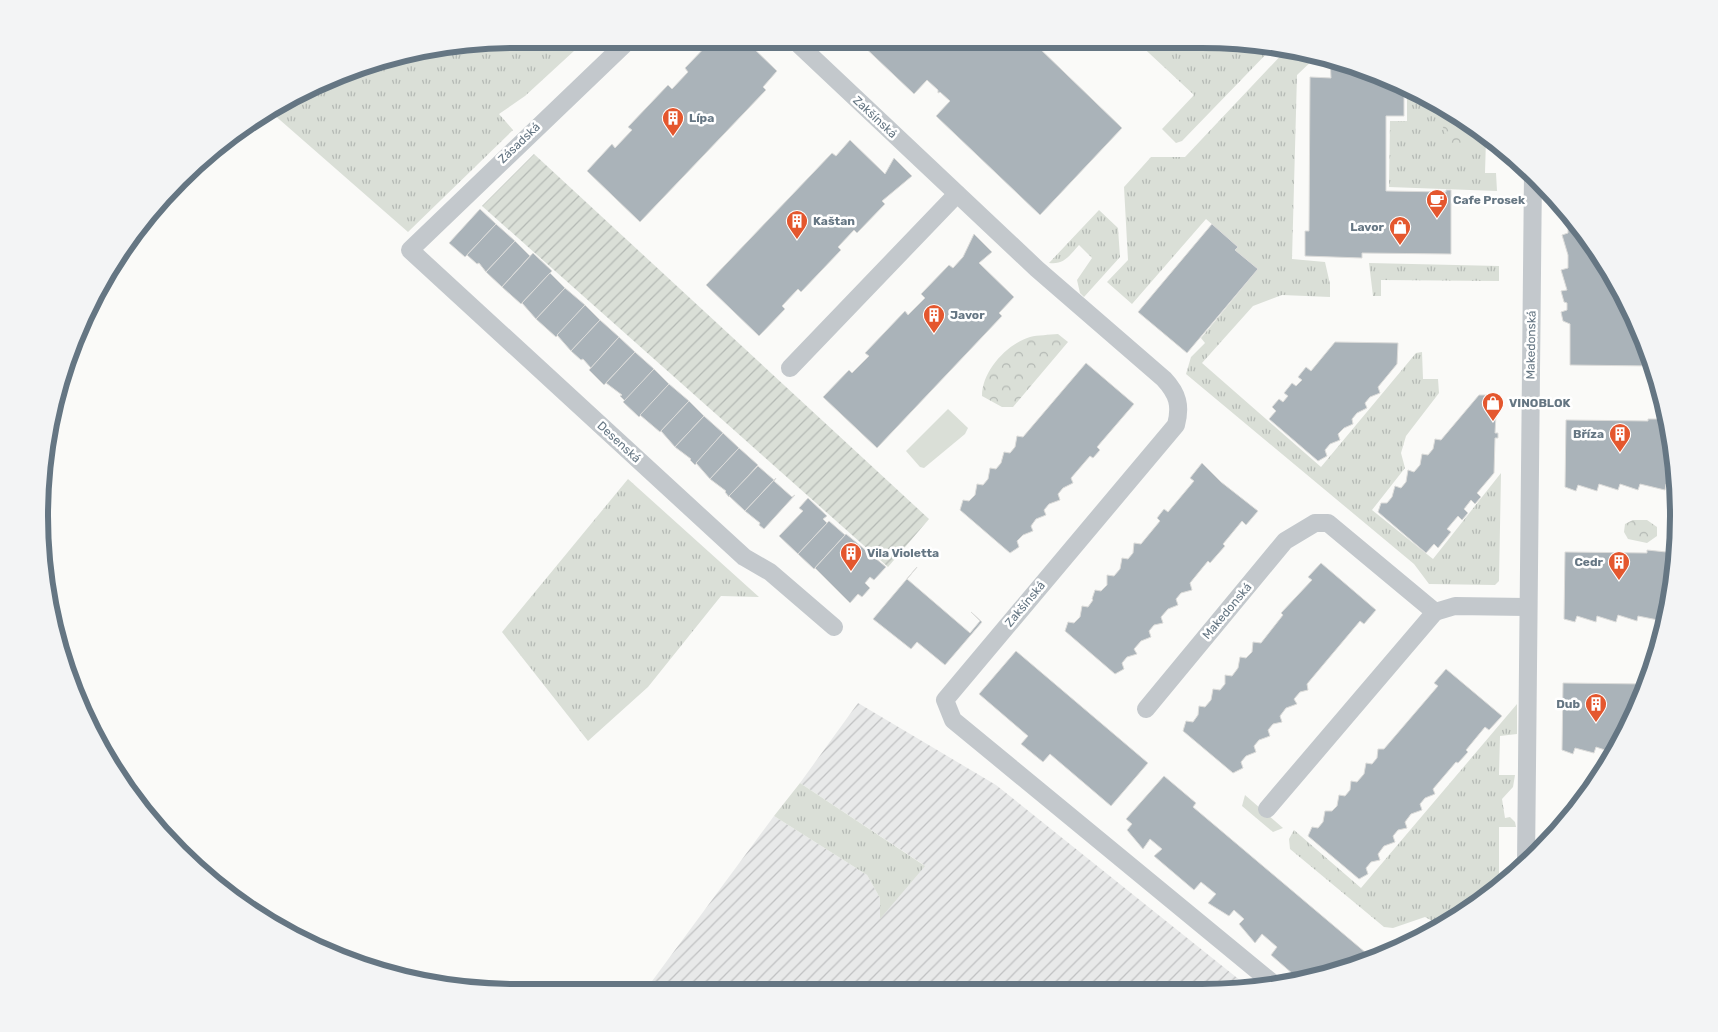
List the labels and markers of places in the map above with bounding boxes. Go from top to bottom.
building icon: Lípa [661,106,685,137]
place label: Lípa [689,111,714,125]
cafe icon: Cafe Prosek [1425,188,1449,219]
place label: Cafe Prosek [1453,193,1525,207]
building icon: Kaštan [785,209,809,240]
place label: Kaštan [813,214,855,228]
shop icon: Lavor [1388,215,1412,246]
place label: Lavor [1350,220,1385,234]
building icon: Javor [922,303,946,334]
place label: Javor [950,308,985,322]
shop icon: VINOBLOK [1481,391,1505,422]
place label: VINOBLOK [1509,396,1570,410]
building icon: Bříza [1608,422,1632,453]
place label: Bříza [1573,427,1604,441]
building icon: Vila Violetta [839,541,863,572]
place label: Vila Violetta [867,546,939,560]
building icon: Cedr [1607,550,1631,581]
place label: Cedr [1574,555,1604,569]
building icon: Dub [1584,692,1608,723]
place label: Dub [1556,697,1580,711]

